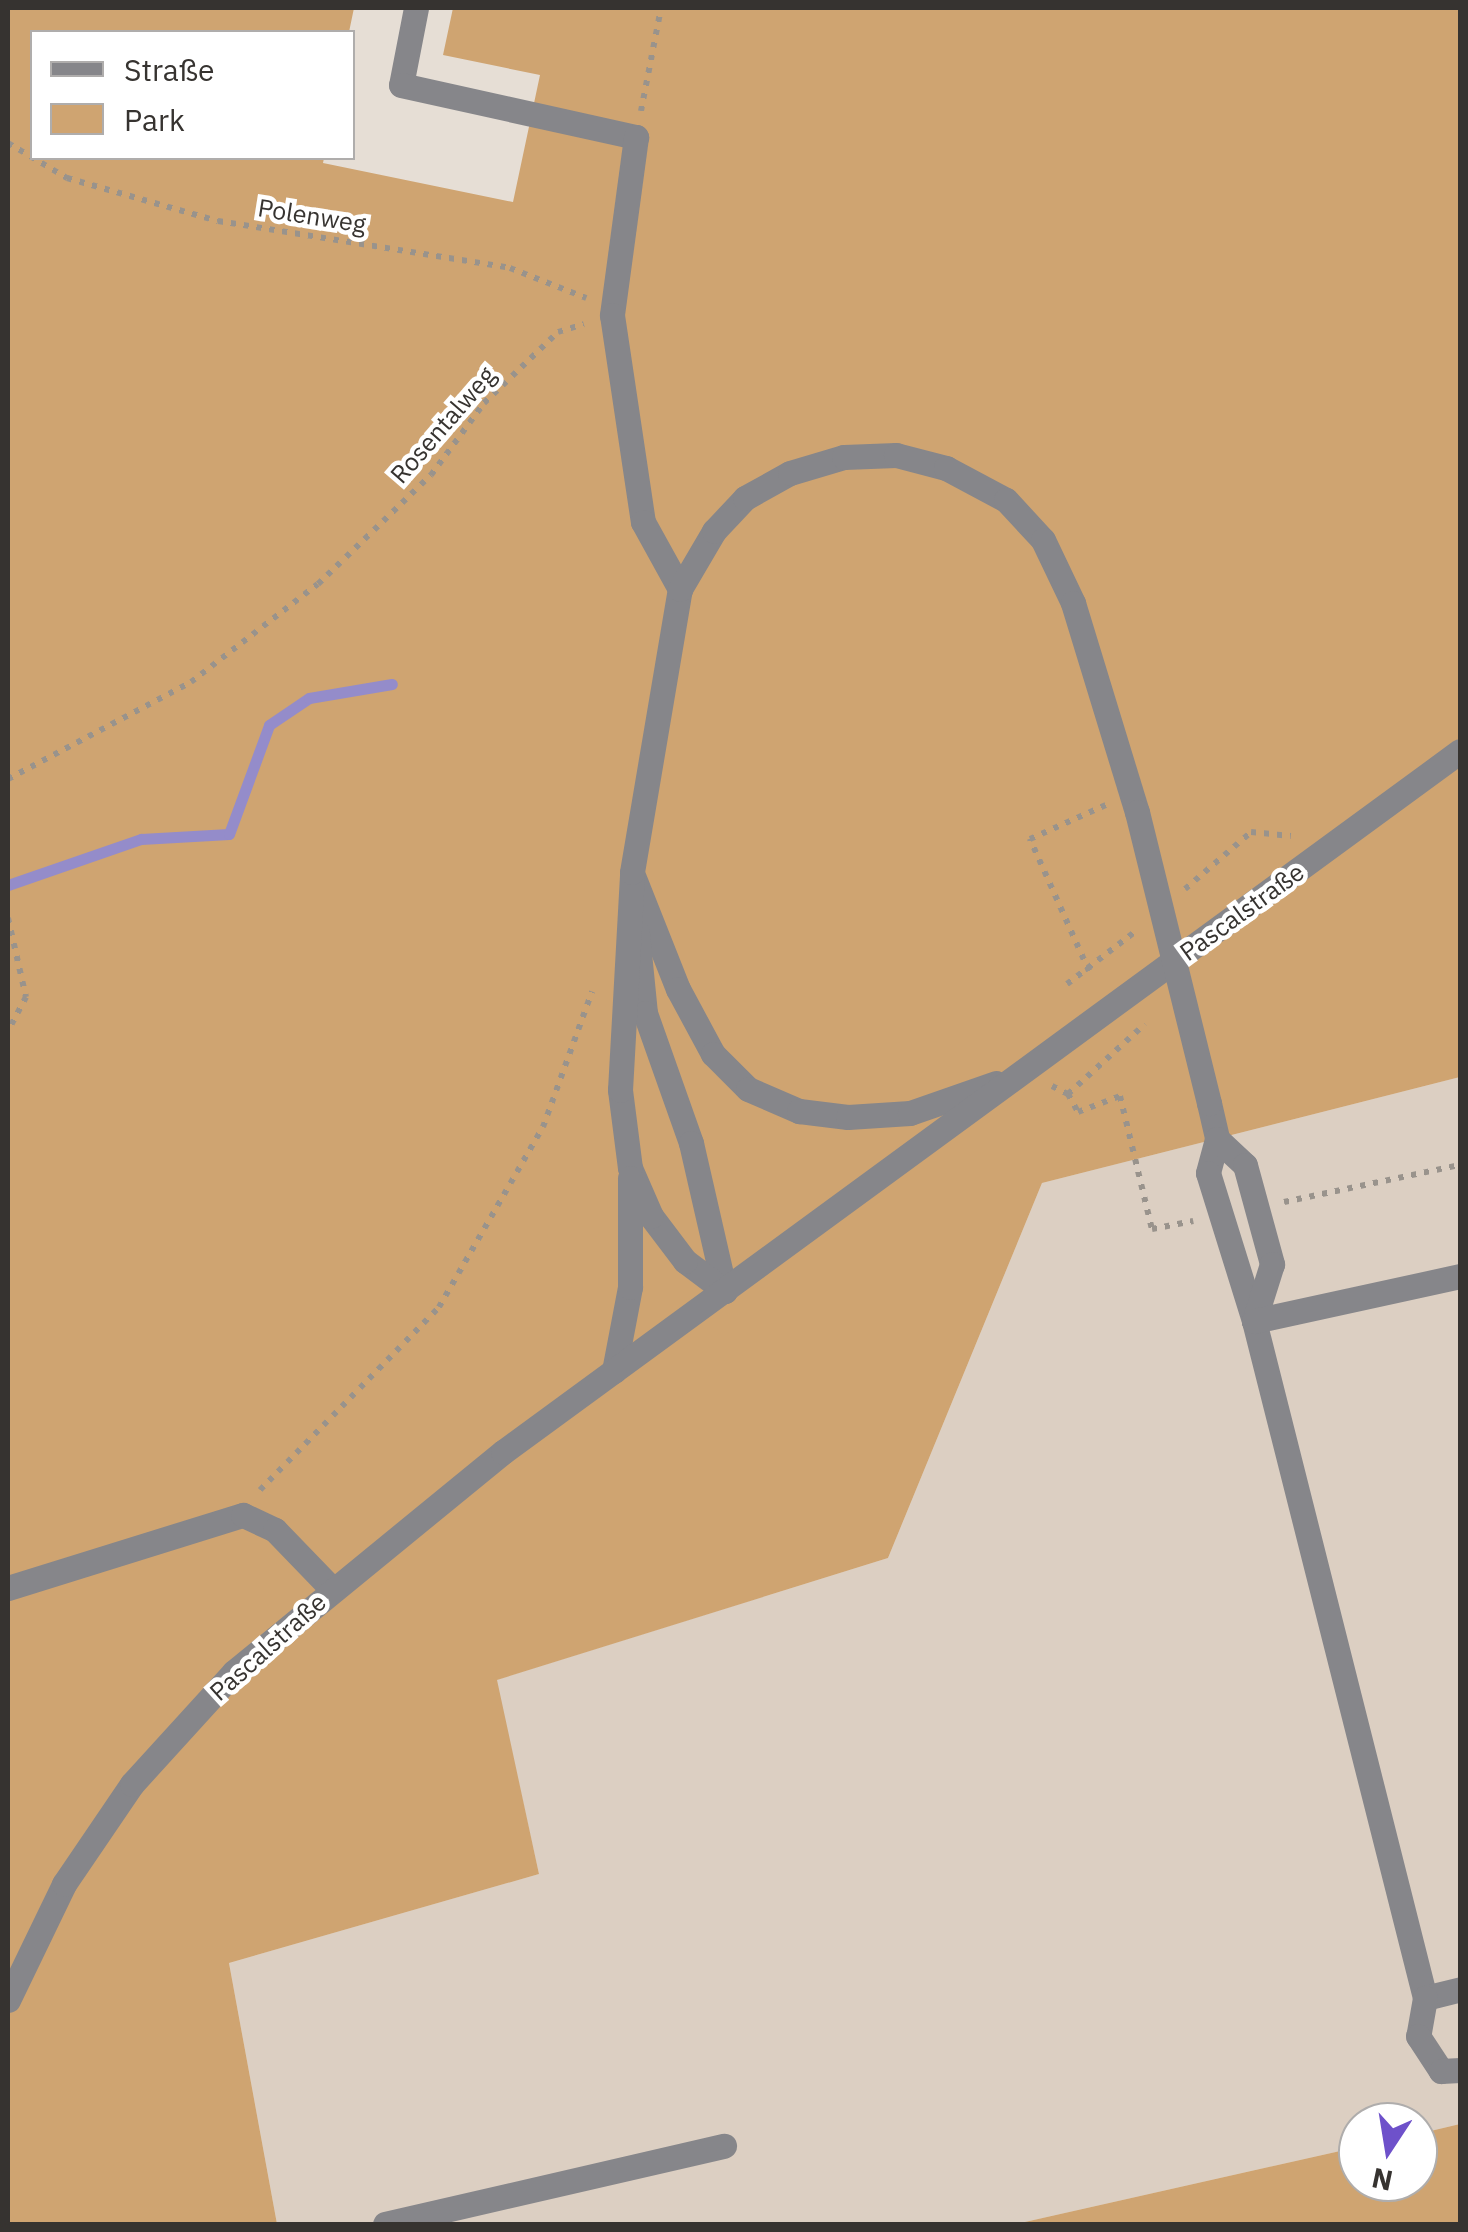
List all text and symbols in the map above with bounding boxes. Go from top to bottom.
legend [30,30,355,160]
text: Straße [124,50,215,89]
text: Park [124,100,185,139]
street label: Polenweg [256,193,368,239]
street label: Rosentalweg [384,361,502,489]
street label: Pascalstraße [1174,857,1310,967]
street label: Pascalstraße [204,1587,332,1707]
north arrow [1338,2102,1438,2202]
text: N [1368,2160,1396,2200]

